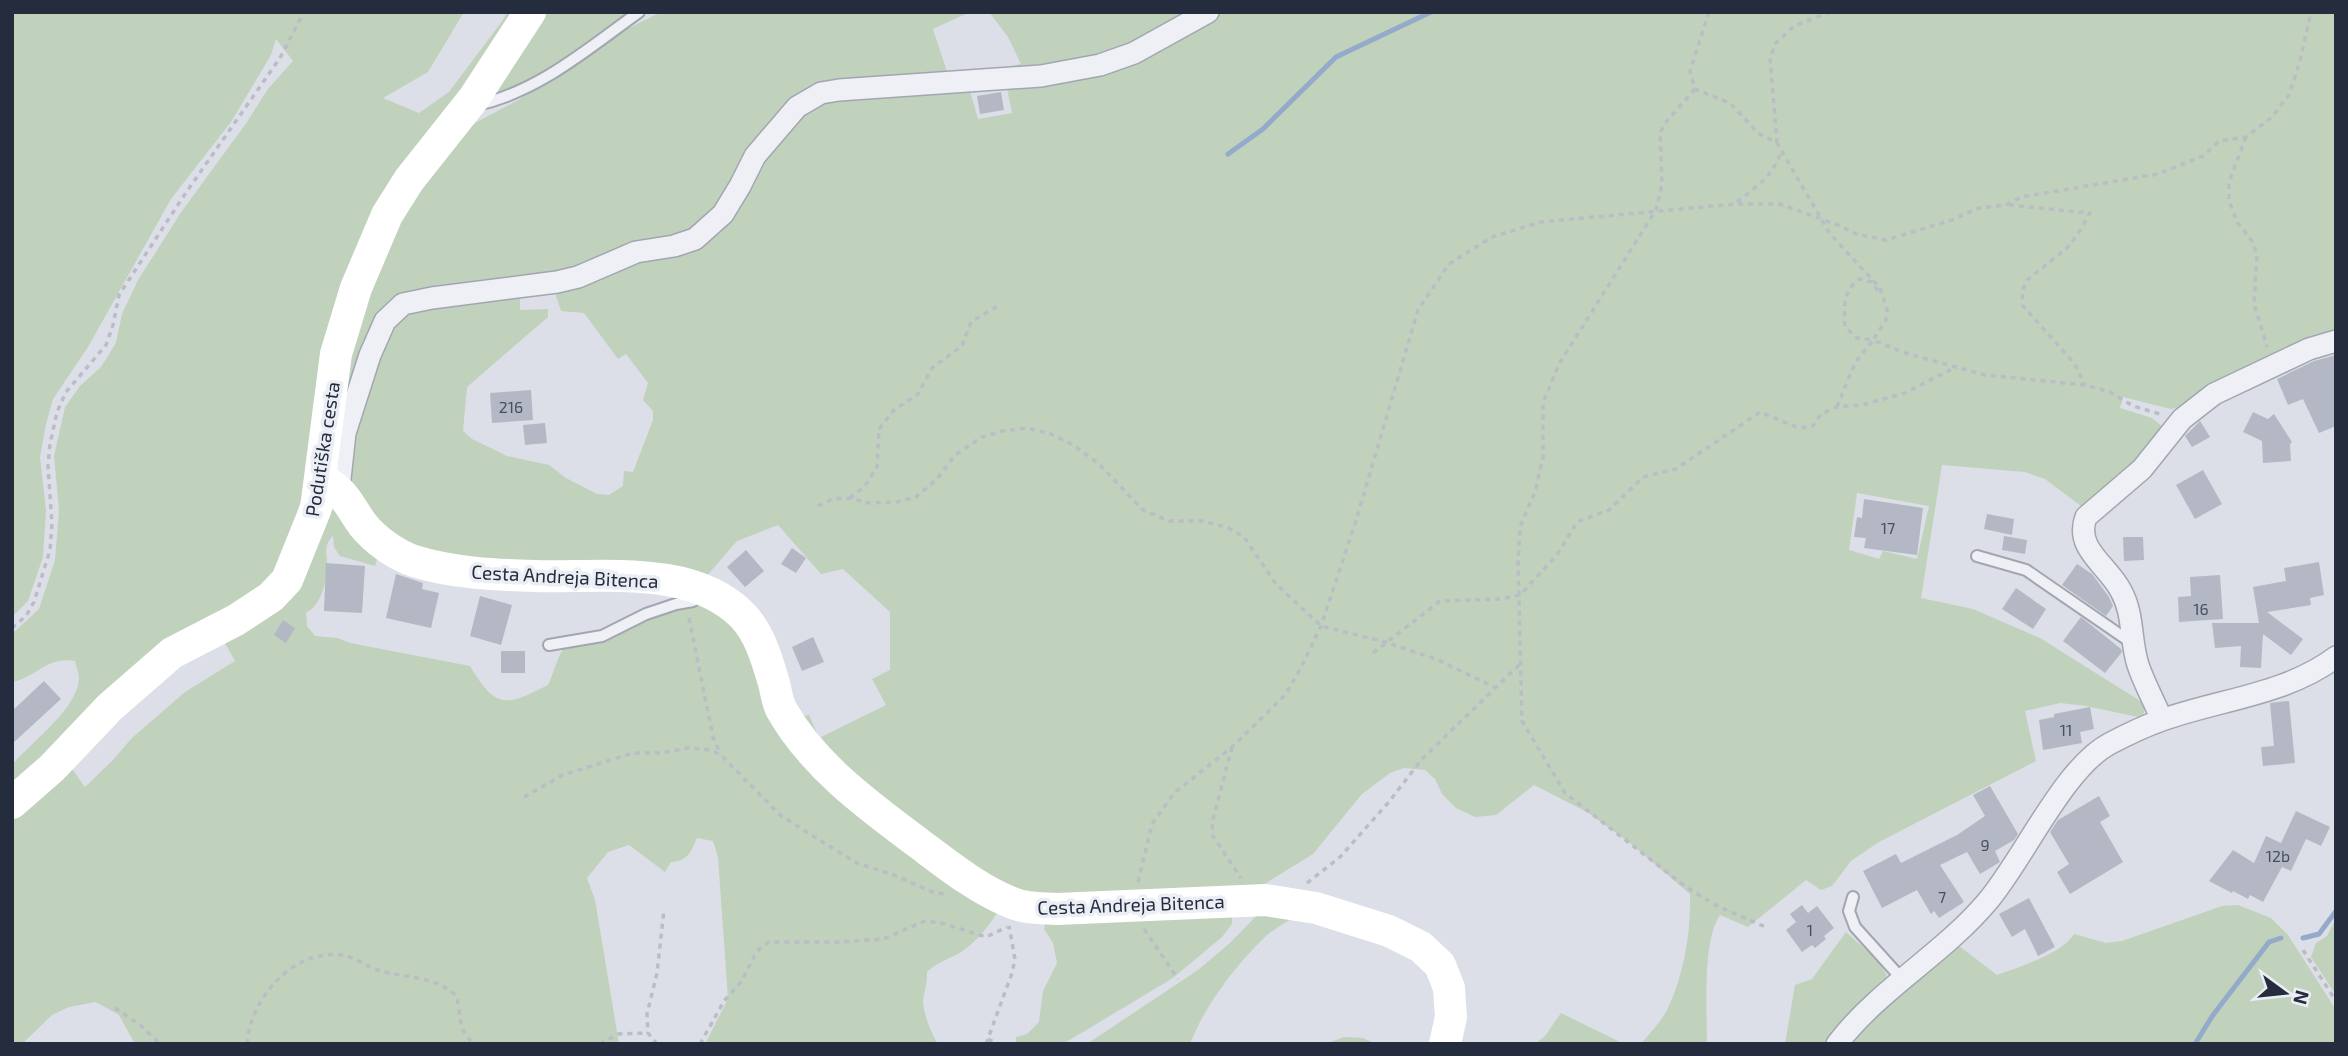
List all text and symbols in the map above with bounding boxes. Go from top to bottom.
street label: Podutiška cesta [300,380,344,518]
house number: 216 [499,397,523,416]
house number: 17 [1881,518,1895,537]
street label: Cesta Andreja Bitenca [471,560,659,592]
house number: 16 [2193,599,2209,618]
house number: 11 [2060,720,2072,739]
house number: 9 [1980,835,1990,854]
house number: 12b [2266,846,2290,865]
house number: 7 [1938,887,1946,906]
street label: Cesta Andreja Bitenca [1037,889,1225,919]
house number: 1 [1807,920,1813,939]
north arrow [2250,958,2320,1028]
text: N [2289,988,2315,1007]

